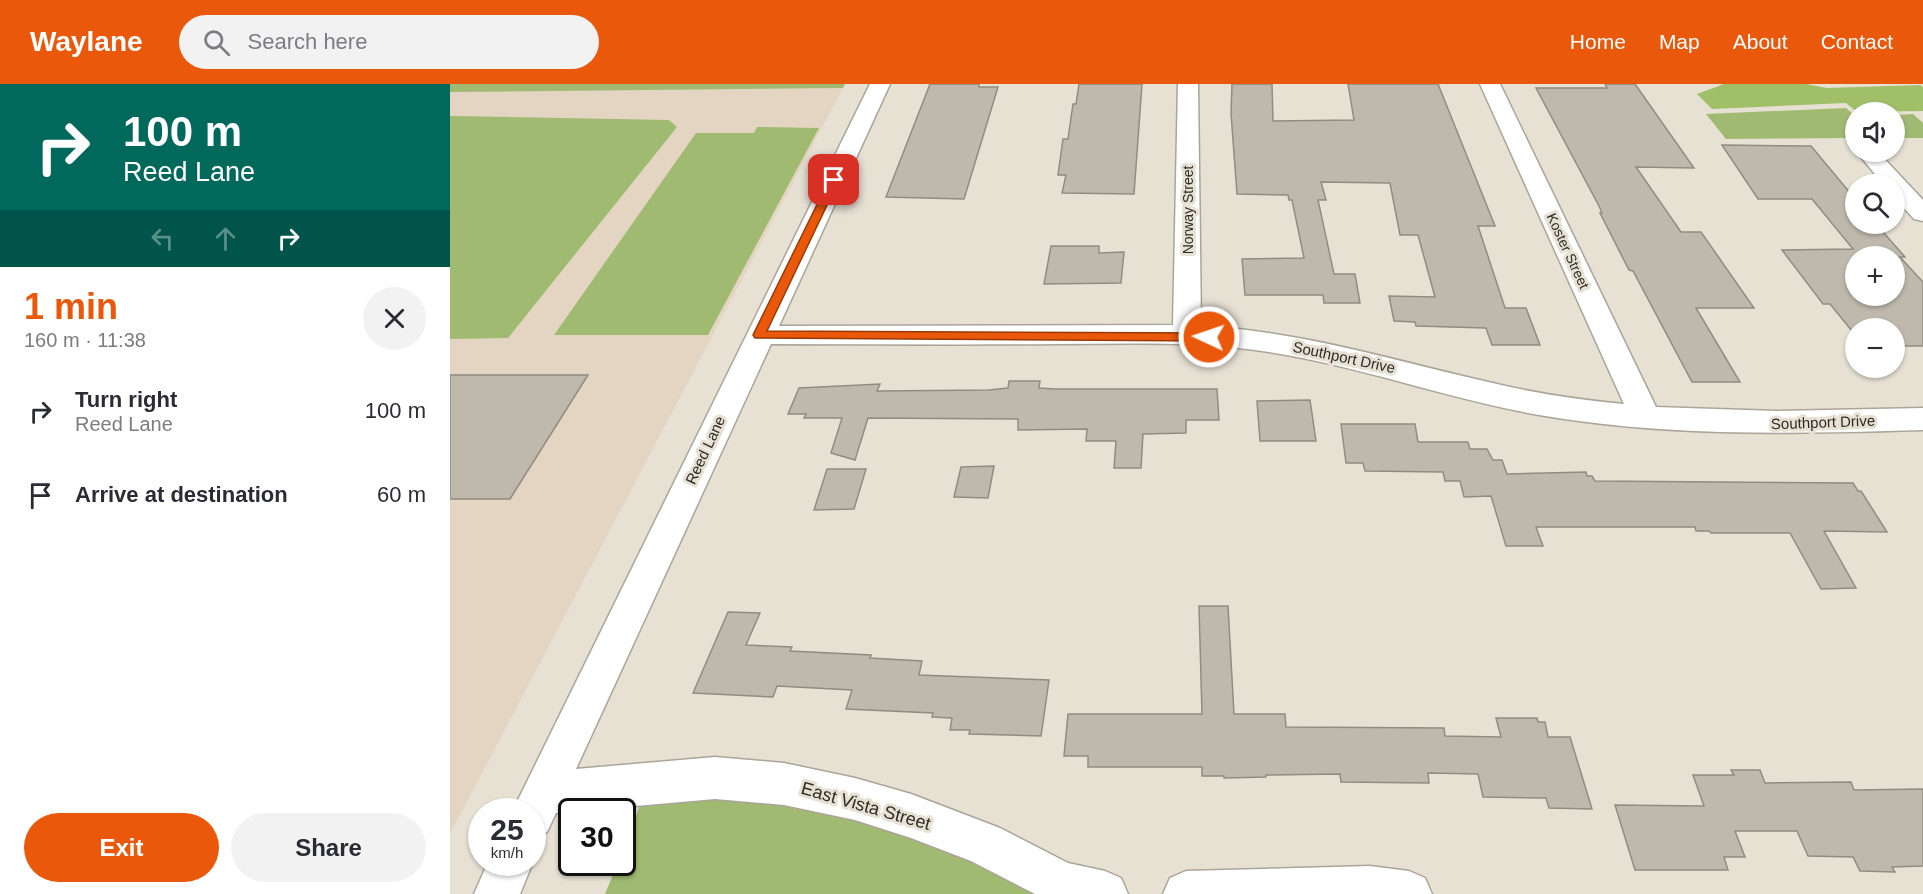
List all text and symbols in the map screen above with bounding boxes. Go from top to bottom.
search box [179,15,599,69]
text: Waylane [30,26,143,57]
icon: search [200,26,233,59]
text: Search here [248,29,367,54]
text: Home [1570,30,1626,53]
text: Map [1659,30,1700,53]
text: About [1733,30,1788,53]
text: Contact [1821,30,1893,53]
map controls [1845,102,1905,378]
button: sound [1845,102,1905,162]
icon: right [24,108,102,186]
text: 100 m [123,108,242,155]
pin [808,154,859,205]
text: Reed Lane [123,157,255,187]
icon: arrive [817,163,850,196]
street label: Norway Street [1180,166,1196,254]
button: search [1845,174,1905,234]
street label: Koster Street [1543,211,1593,292]
icon: left [146,222,179,255]
icon: ahead [209,222,242,255]
icon: right [272,222,305,255]
button: + [1845,246,1905,306]
text: 1 min [24,286,118,327]
button: close [363,287,426,350]
position arrow [1177,305,1241,369]
button: − [1845,318,1905,378]
text: 160 m · 11:38 [24,329,146,351]
street label: Southport Drive [1291,338,1397,376]
text: Turn right [75,387,177,412]
icon: right [24,395,57,428]
text: 100 m [365,398,426,423]
street label: Southport Drive [1771,412,1875,432]
text: Reed Lane [75,413,173,435]
street label: Reed Lane [682,413,728,487]
icon: arrive [24,479,57,512]
text: Arrive at destination [75,482,288,507]
text: 60 m [377,482,426,507]
street label: East Vista Street [799,778,933,834]
speed limit sign: 30 [558,798,636,876]
button: Exit [24,813,219,882]
button: Share [231,813,426,882]
text: 25 [490,813,524,846]
text: km/h [491,844,523,861]

